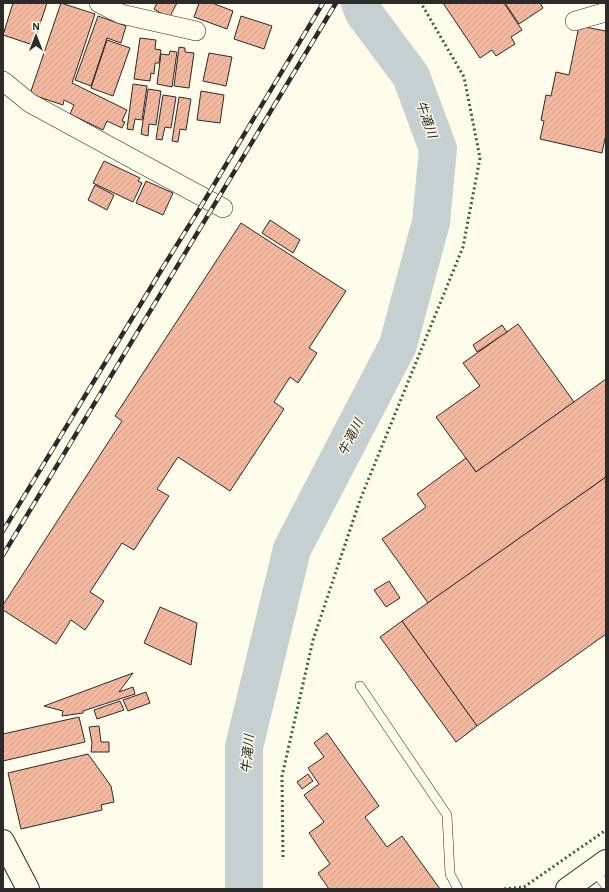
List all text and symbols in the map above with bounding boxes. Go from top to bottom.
north arrow [16,16,56,56]
text: N [32,21,40,32]
water label: 牛滝川 [413,99,440,142]
water label: 牛滝川 [336,415,367,458]
water label: 牛滝川 [239,732,257,774]

